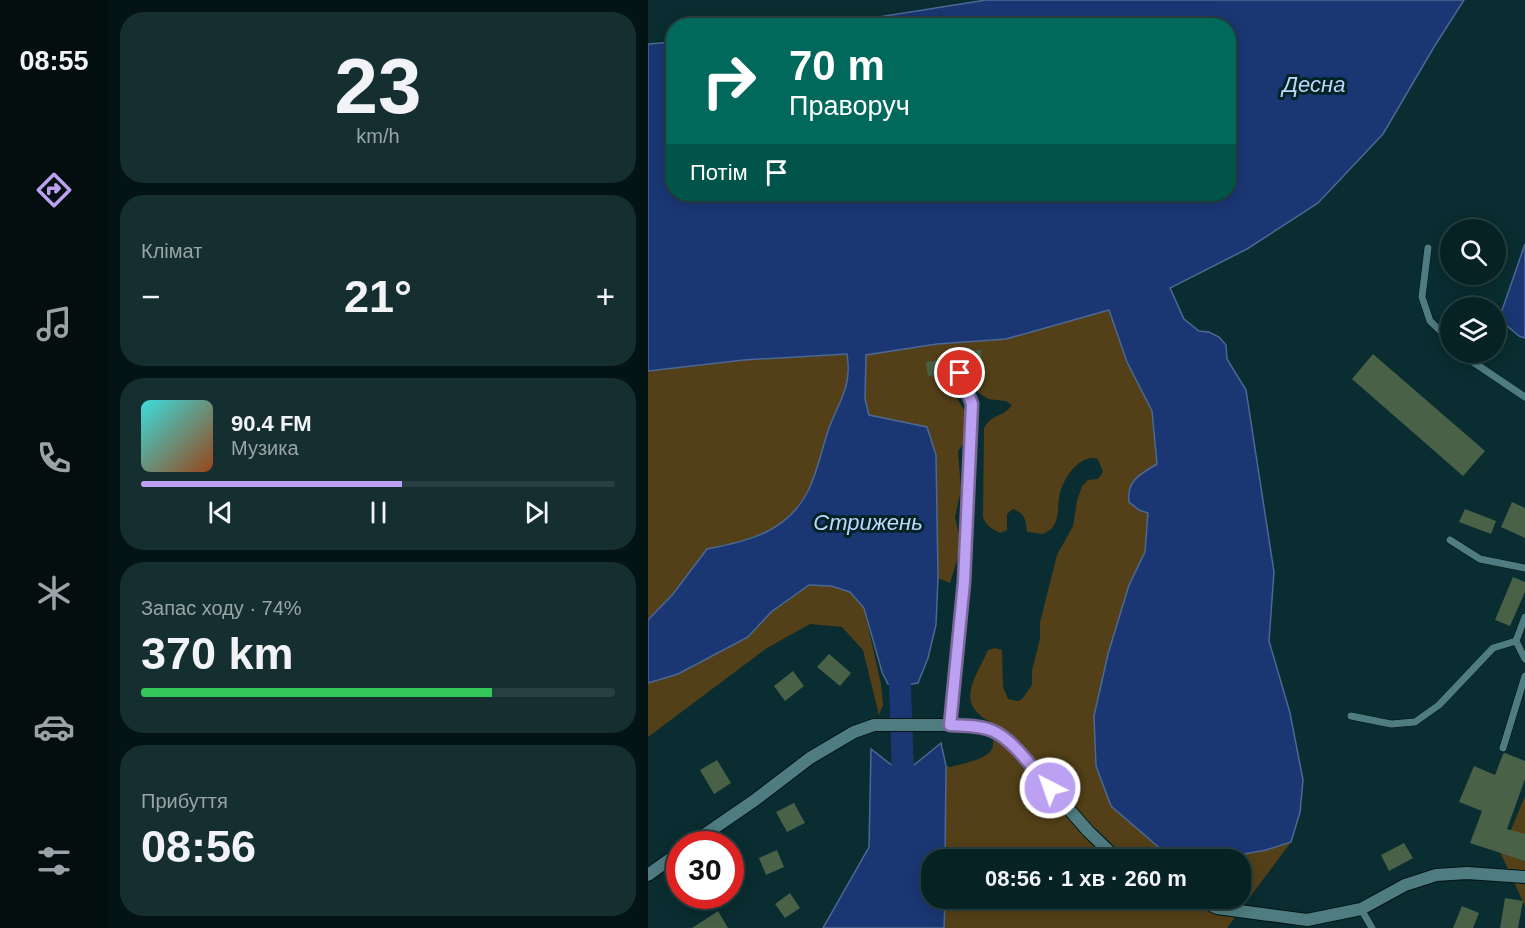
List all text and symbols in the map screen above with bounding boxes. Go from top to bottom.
text: 23 [335,42,421,130]
icon: right [690,42,768,120]
text: 70 m [789,42,885,89]
text: 08:55 [19,46,89,76]
water label: Десна [1280,72,1345,97]
text: Праворуч [789,91,910,121]
text: km/h [356,125,400,147]
icon: arrive [760,156,793,189]
text: Потім [690,160,748,185]
icon: directions [33,169,75,211]
map controls [1440,219,1506,363]
button: search [1440,219,1506,285]
text: Клімат [141,240,202,262]
text: 21° [344,271,412,322]
text: − [141,278,160,315]
text: + [596,278,615,315]
button: layers [1440,297,1506,363]
icon: music [33,303,75,345]
pin [934,347,985,398]
icon: arrive [943,356,976,389]
text: 90.4 FM [231,411,312,436]
icon: phone [33,437,75,479]
text: Музика [231,437,299,459]
icon: previous [204,496,237,529]
icon: pause [362,496,395,529]
icon: next [520,496,553,529]
water label: Стрижень [813,510,923,535]
icon: climate [33,572,75,614]
text: Запас ходу · 74% [141,597,302,619]
text: 370 km [141,628,294,679]
icon: car [33,706,75,748]
position arrow [1018,756,1082,820]
text: Прибуття [141,790,228,812]
text: 08:56 [141,821,256,872]
speed limit sign: 30 [666,831,744,909]
icon: filters [33,840,75,882]
text: 08:56 · 1 хв · 260 m [985,866,1187,891]

